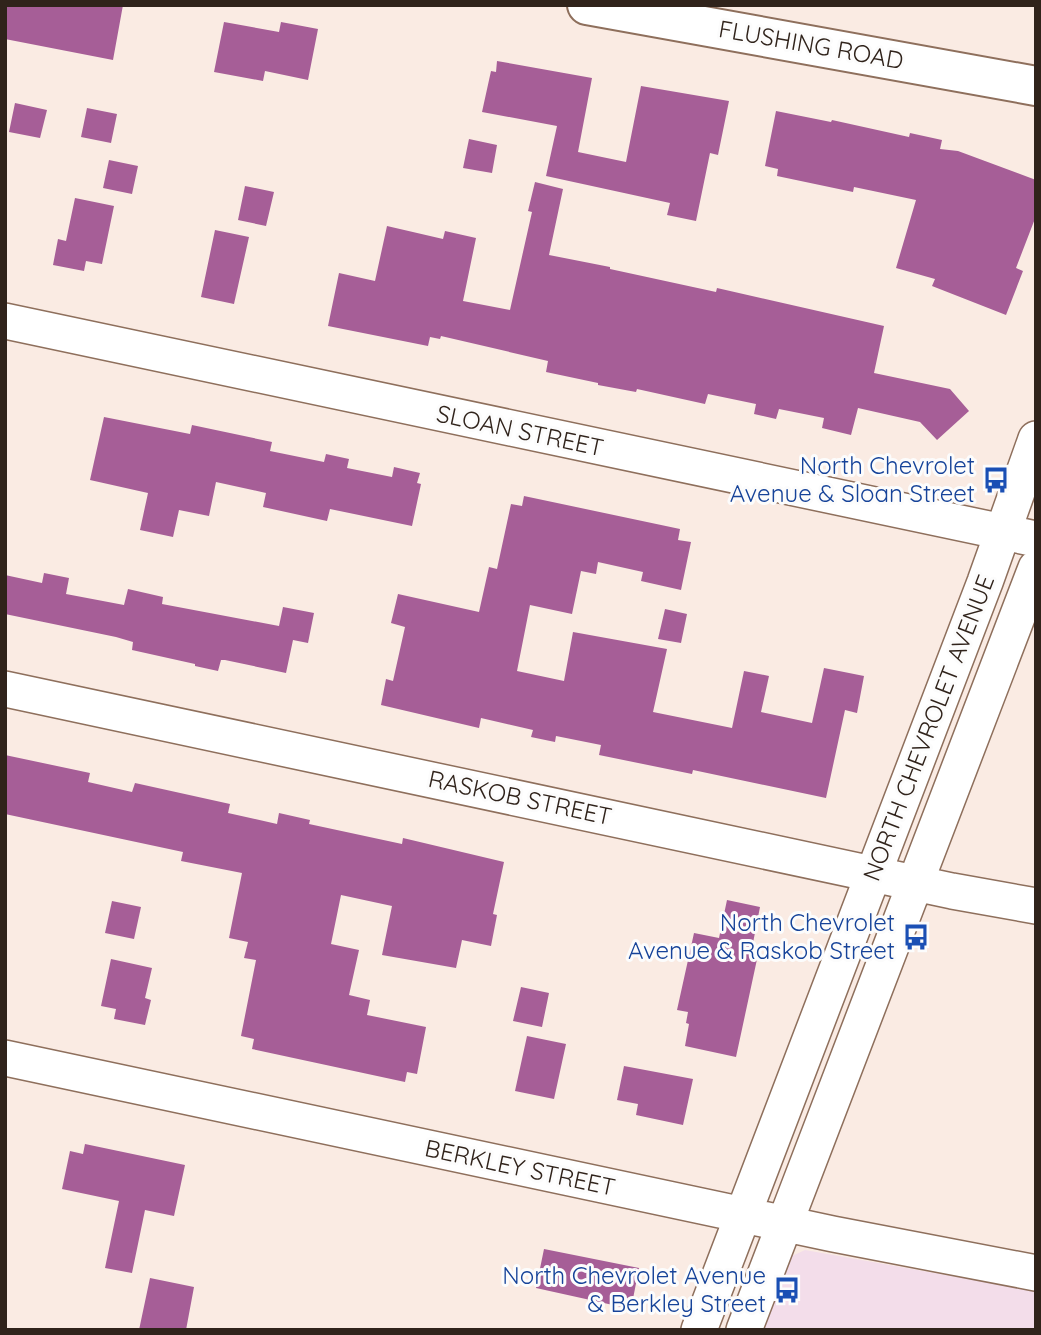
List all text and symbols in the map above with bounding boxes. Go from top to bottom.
street label: FLUSHING ROAD [716,13,906,75]
street label: SLOAN STREET [434,398,606,462]
place label: North Chevrolet Avenue & Sloan Street [730,450,975,508]
bus stop icon: North Chevrolet Avenue & Sloan Street [981,465,1011,495]
street label: NORTH CHEVROLET AVENUE [856,570,1000,885]
street label: RASKOB STREET [426,763,615,831]
place label: North Chevrolet Avenue & Raskob Street [628,907,895,965]
bus stop icon: North Chevrolet Avenue & Raskob Street [901,922,931,952]
street label: BERKLEY STREET [422,1132,618,1202]
place label: North Chevrolet Avenue & Berkley Street [502,1260,766,1318]
bus stop icon: North Chevrolet Avenue & Berkley Street [772,1275,802,1305]

